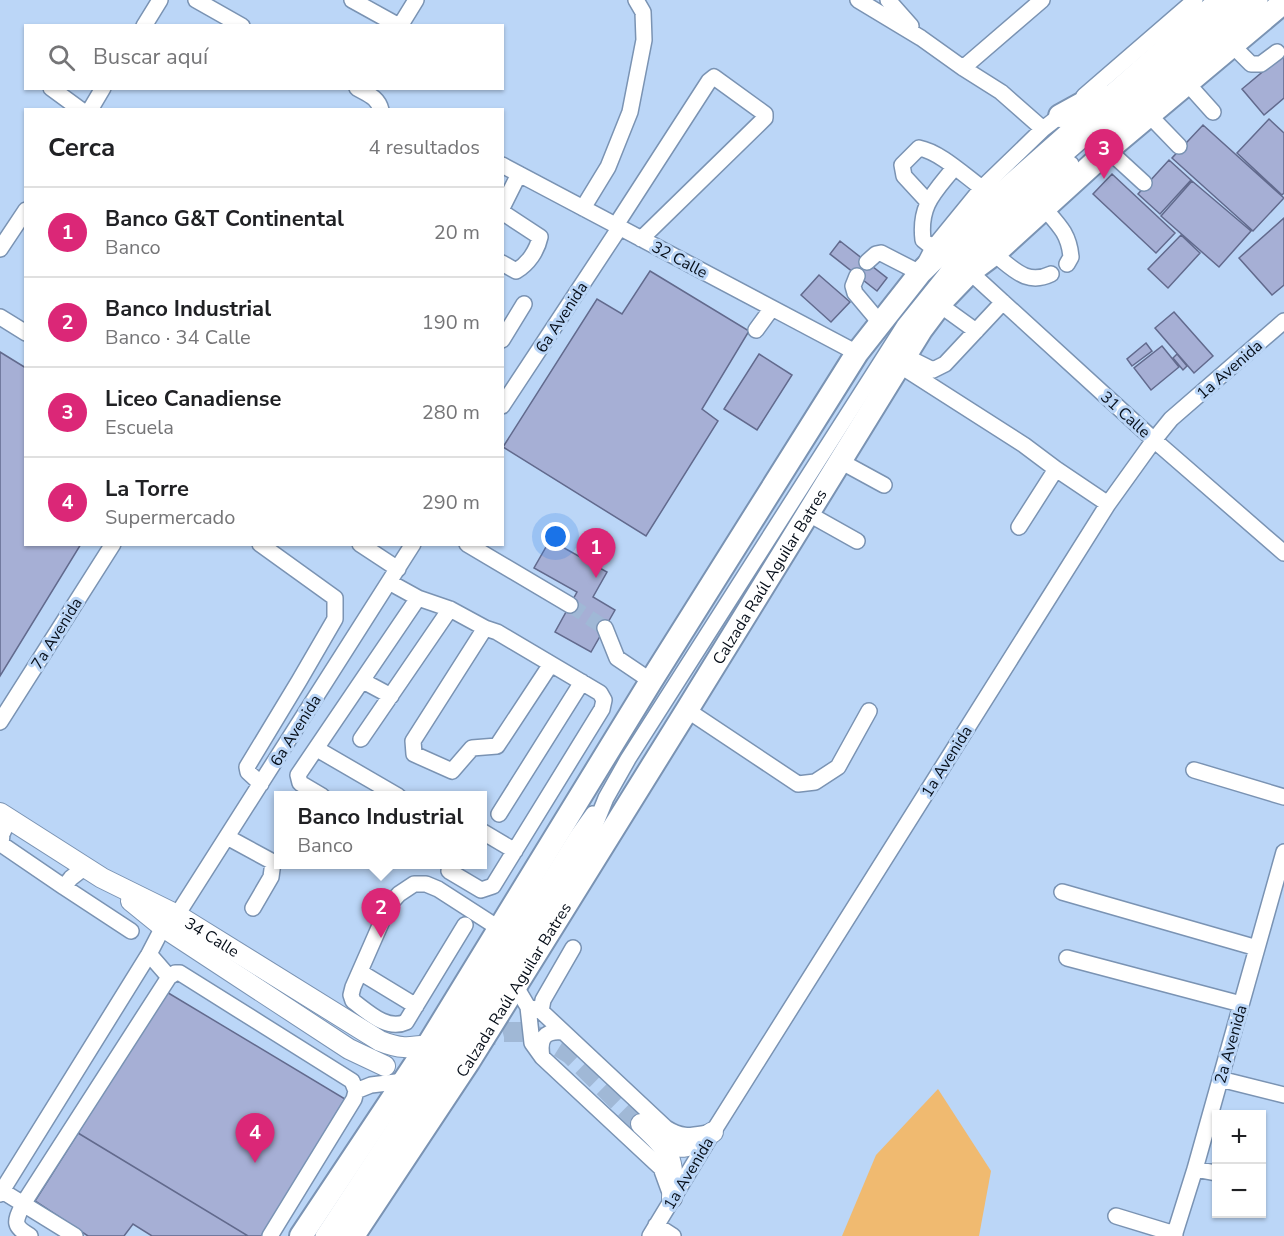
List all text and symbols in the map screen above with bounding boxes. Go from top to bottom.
search box [24,24,504,90]
icon: search [45,41,78,74]
text: Buscar aquí [93,42,208,72]
text: Cerca [48,130,115,165]
pin: 3 [1084,130,1124,179]
text: 4 resultados [369,134,480,161]
text: Banco G&T Continental [105,204,344,234]
text: 1 [62,219,74,246]
text: 20 m [434,219,480,246]
text: Banco [105,234,161,261]
street label: 32 Calle [648,236,711,284]
street label: 6a Avenida [531,278,593,357]
text: Banco Industrial [105,294,271,324]
text: 2 [62,309,74,336]
text: 190 m [422,309,480,336]
text: Banco · 34 Calle [105,324,251,351]
street label: 1a Avenida [1192,335,1267,405]
text: Liceo Canadiense [105,384,281,414]
street label: 31 Calle [1096,386,1155,443]
text: 3 [62,399,74,426]
text: 280 m [422,399,480,426]
text: Escuela [105,414,174,441]
text: La Torre [105,474,189,504]
street label: Calzada Raúl Aguilar Batres [708,485,832,669]
text: 4 [62,489,74,516]
text: 290 m [422,489,480,516]
text: Supermercado [105,504,235,531]
your location [541,522,570,551]
pin: 1 [576,528,616,578]
street label: 7a Avenida [26,593,88,674]
street label: 6a Avenida [265,690,327,771]
street label: 1a Avenida [916,721,978,802]
popup [274,791,487,869]
text: Banco Industrial [297,802,464,832]
text: Banco [297,832,353,859]
pin: 2 [362,888,400,938]
street label: Calzada Raúl Aguilar Batres [451,898,577,1082]
street label: 34 Calle [180,912,243,963]
street label: 2a Avenida [1209,1002,1253,1086]
map controls [1212,1110,1266,1218]
button: + [1212,1110,1266,1164]
pin: 4 [236,1114,274,1163]
street label: 1a Avenida [659,1133,719,1214]
button: − [1212,1164,1266,1218]

